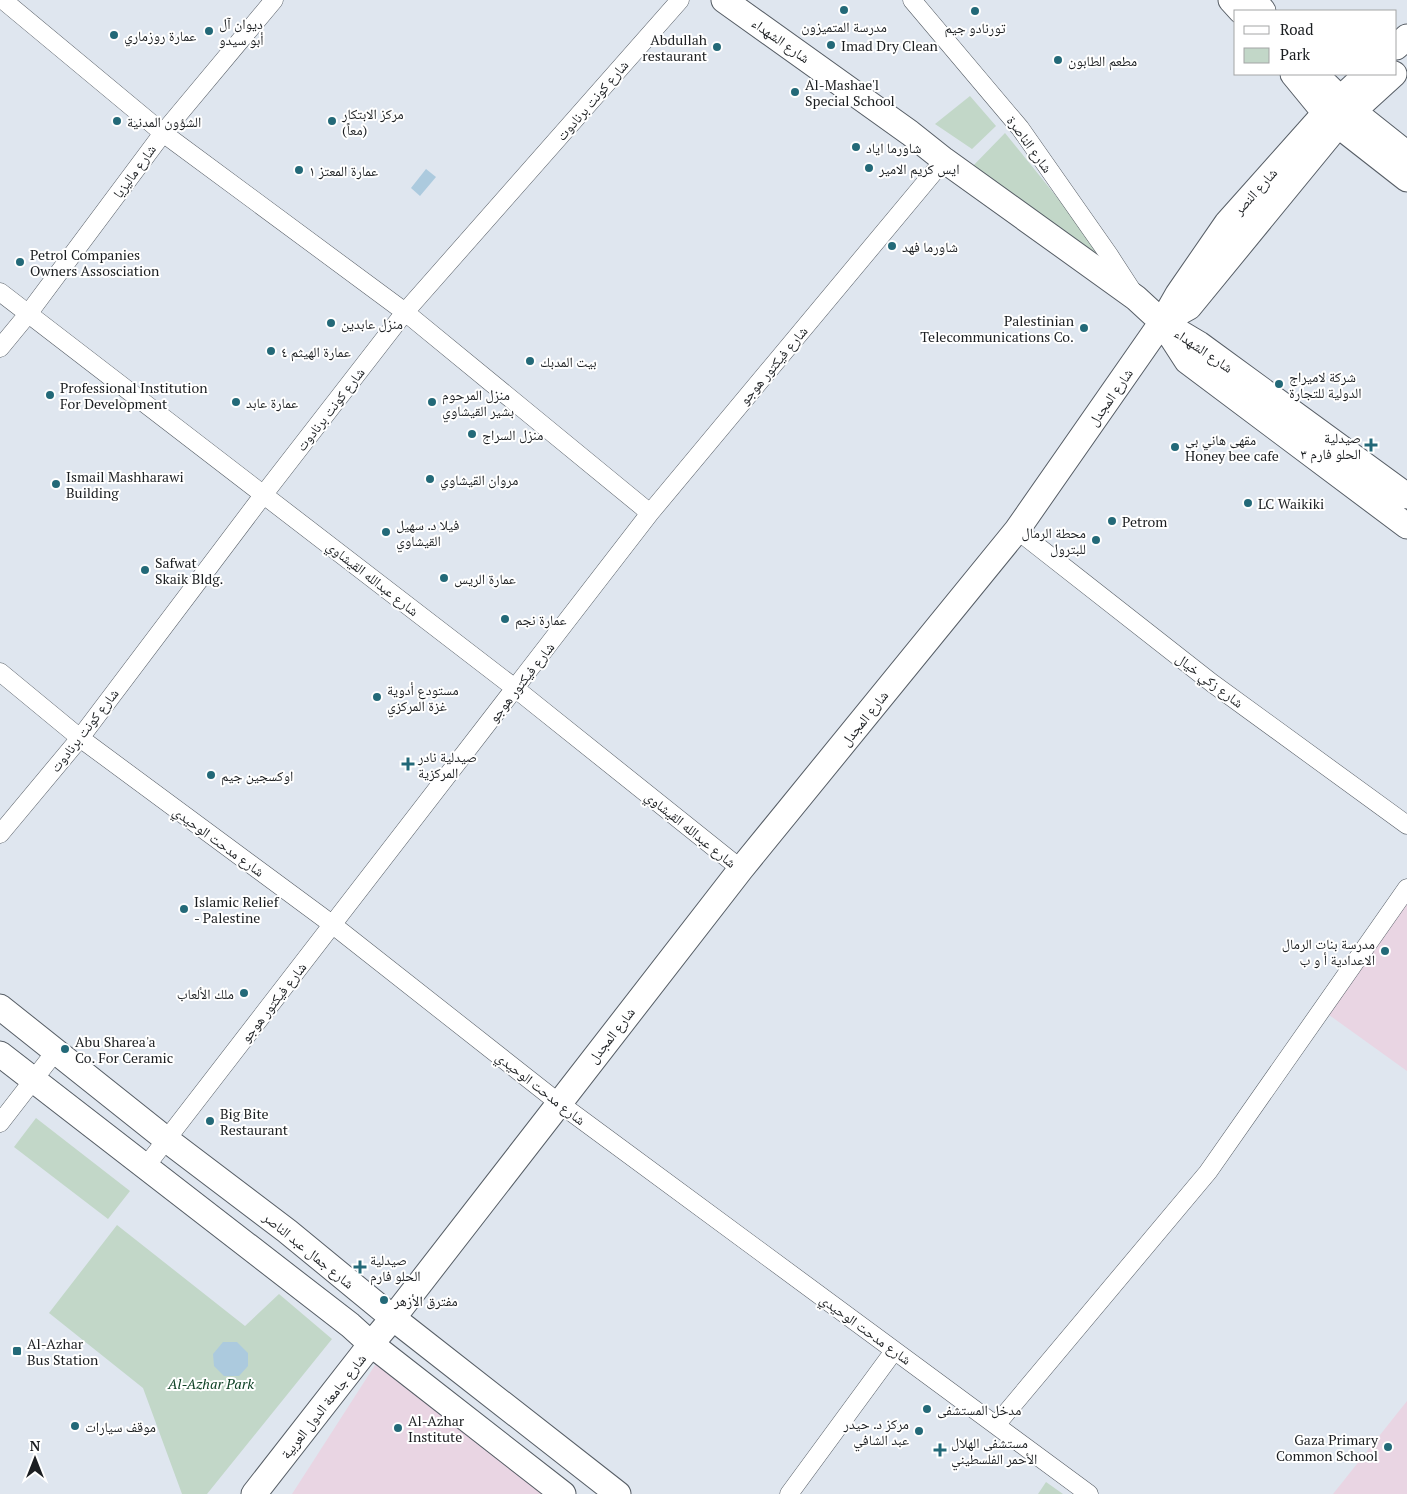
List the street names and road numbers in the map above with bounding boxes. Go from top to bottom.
street label: شارع الشهداء [748,13,814,68]
street label: شارع كونت برنادوت [552,56,633,145]
street label: شارع الناصرة [1002,112,1057,177]
street label: شارع ماليزيا [108,140,161,202]
street label: شارع النصر [1228,163,1282,220]
street label: شارع فيكتور هوجو [735,322,812,409]
street label: شارع الشهداء [1170,323,1237,377]
street label: شارع كونت برنادوت [291,363,369,455]
street label: شارع المجدل [1083,364,1138,430]
street label: شارع عبدالله القيشاوي [321,536,423,622]
street label: شارع فيكتور هوجو [484,638,559,727]
street label: شارع زكي خيال [1171,648,1248,714]
street label: شارع كونت برنادوت [45,684,123,776]
street label: شارع المجدل [836,686,893,750]
street label: شارع عبدالله القيشاوي [640,786,741,874]
street label: شارع مدحت الوحيدي [168,801,269,883]
street label: شارع فيكتور هوجو [236,958,311,1047]
street label: شارع المجدل [583,1003,640,1068]
street label: شارع مدحت الوحيدي [491,1047,590,1131]
street label: شارع جمال عبد الناصر [258,1207,358,1293]
street label: شارع مدحت الوحيدي [815,1289,916,1371]
street label: شارع جامعة الدول العربية [276,1349,371,1463]

